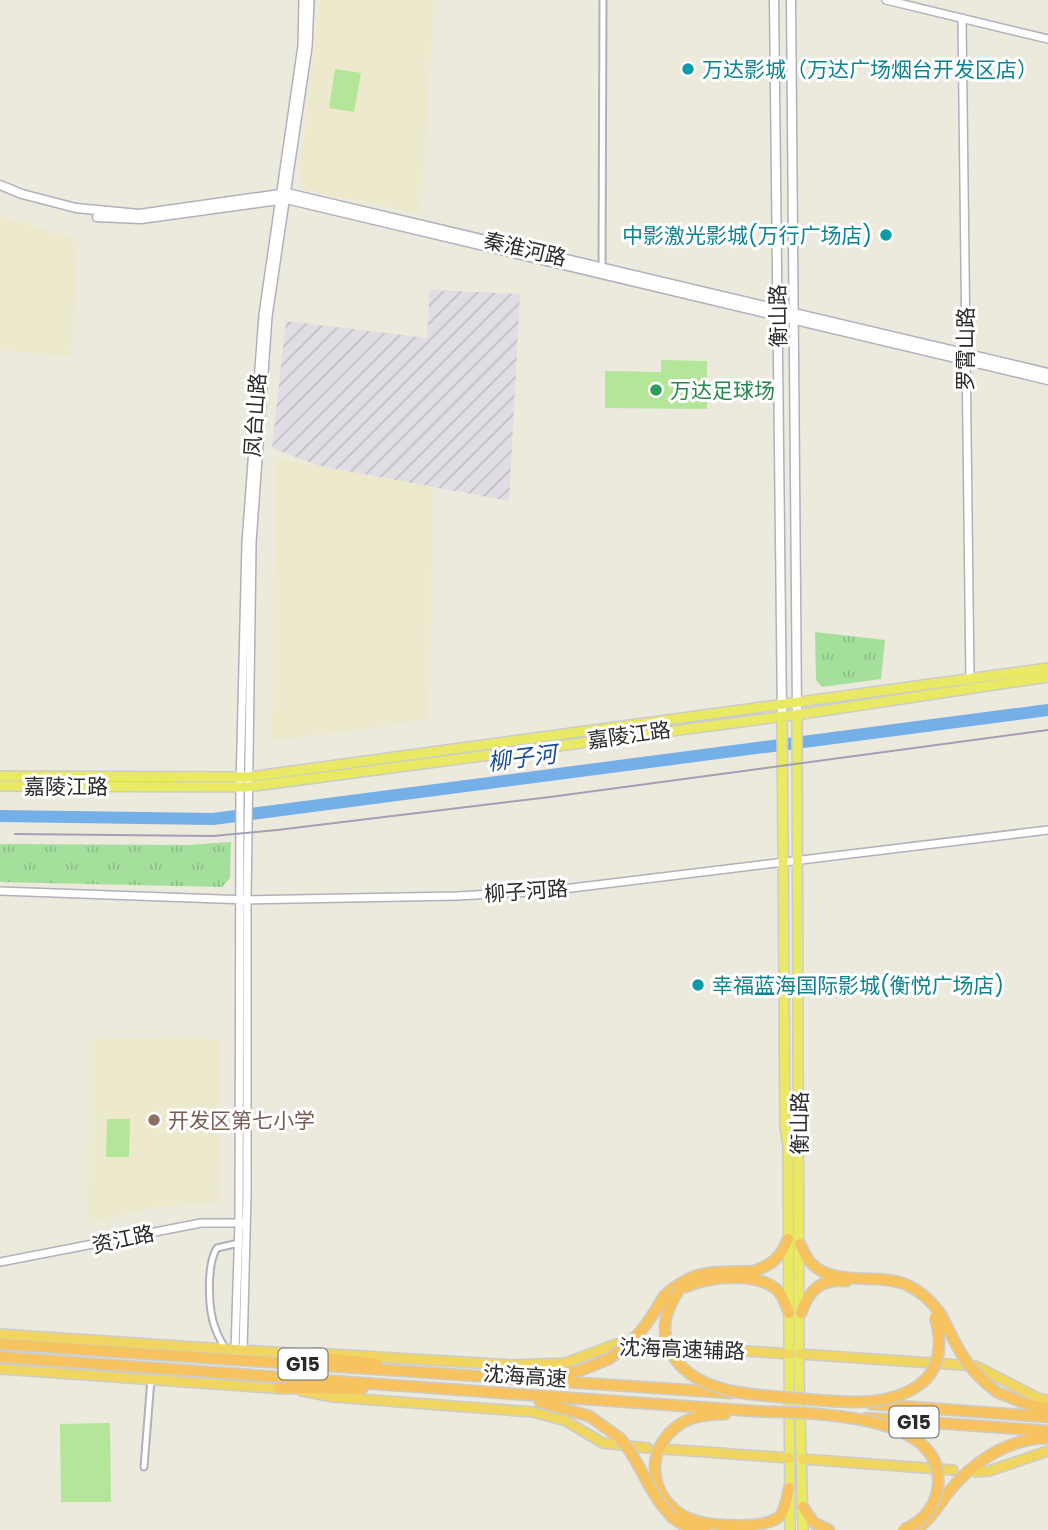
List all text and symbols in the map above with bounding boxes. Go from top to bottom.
place label: 万达影城（万达广场烟台开发区店） [702,55,1038,84]
marker: 万达影城（万达广场烟台开发区店） [680,61,696,77]
place label: 中影激光影城(万行广场店) [622,221,872,250]
street label: 秦淮河路 [481,225,569,273]
marker: 中影激光影城(万行广场店) [878,227,894,243]
street label: 衡山路 [763,284,793,348]
street label: 罗霄山路 [951,307,980,391]
street label: 凤台山路 [238,372,272,458]
place label: 万达足球场 [670,376,775,405]
marker: 万达足球场 [648,382,664,398]
street label: 嘉陵江路 [585,715,673,755]
water label: 柳子河 [486,737,562,778]
street label: 嘉陵江路 [24,772,108,801]
street label: 柳子河路 [483,874,569,908]
place label: 幸福蓝海国际影城(衡悦广场店) [712,971,1004,1000]
marker: 幸福蓝海国际影城(衡悦广场店) [690,977,706,993]
street label: 衡山路 [785,1092,814,1155]
place label: 开发区第七小学 [168,1106,315,1135]
marker: 开发区第七小学 [146,1112,162,1128]
street label: 资江路 [89,1218,157,1260]
street label: 沈海高速辅路 [619,1332,745,1366]
road number: G15 [278,1348,328,1380]
street label: 沈海高速 [482,1359,568,1393]
road number: G15 [890,1406,939,1438]

